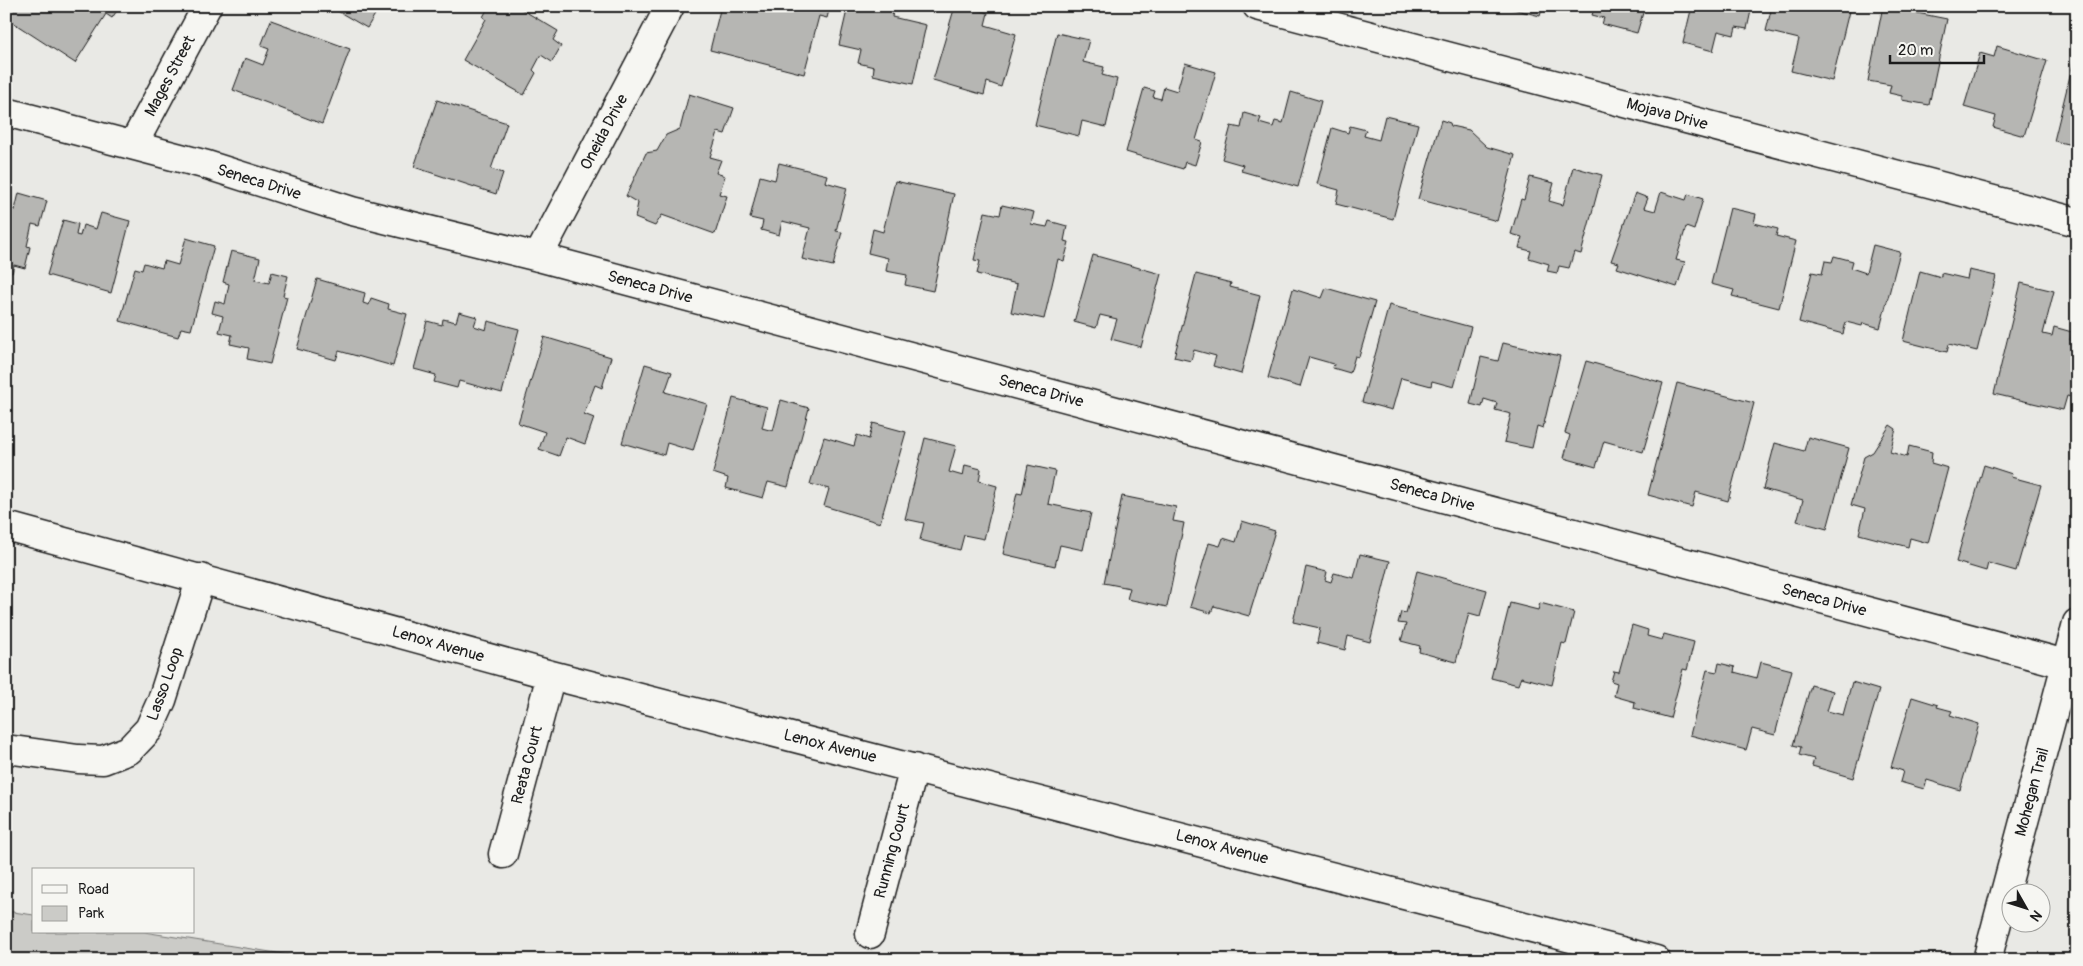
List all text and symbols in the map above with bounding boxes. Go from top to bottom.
street label: Mages Street [140,32,200,120]
scale bar [1890,32,1984,64]
text: 20 m [1898,41,1933,60]
street label: Oneida Drive [576,91,632,173]
street label: Mojava Drive [1624,94,1710,134]
street label: Seneca Drive [214,160,304,204]
street label: Seneca Drive [605,266,695,308]
street label: Seneca Drive [996,370,1086,412]
street label: Seneca Drive [1387,474,1477,516]
street label: Seneca Drive [1779,579,1869,621]
street label: Lenox Avenue [390,621,487,667]
street label: Lasso Loop [142,645,188,723]
street label: Reata Court [507,723,547,806]
street label: Lenox Avenue [781,725,879,767]
street label: Mohegan Trail [2011,745,2053,839]
street label: Running Court [870,801,914,901]
street label: Lenox Avenue [1174,825,1271,869]
legend [32,868,195,934]
text: Road [78,880,109,899]
north arrow [2000,884,2050,934]
text: Park [78,904,105,923]
text: N [2026,907,2045,925]

